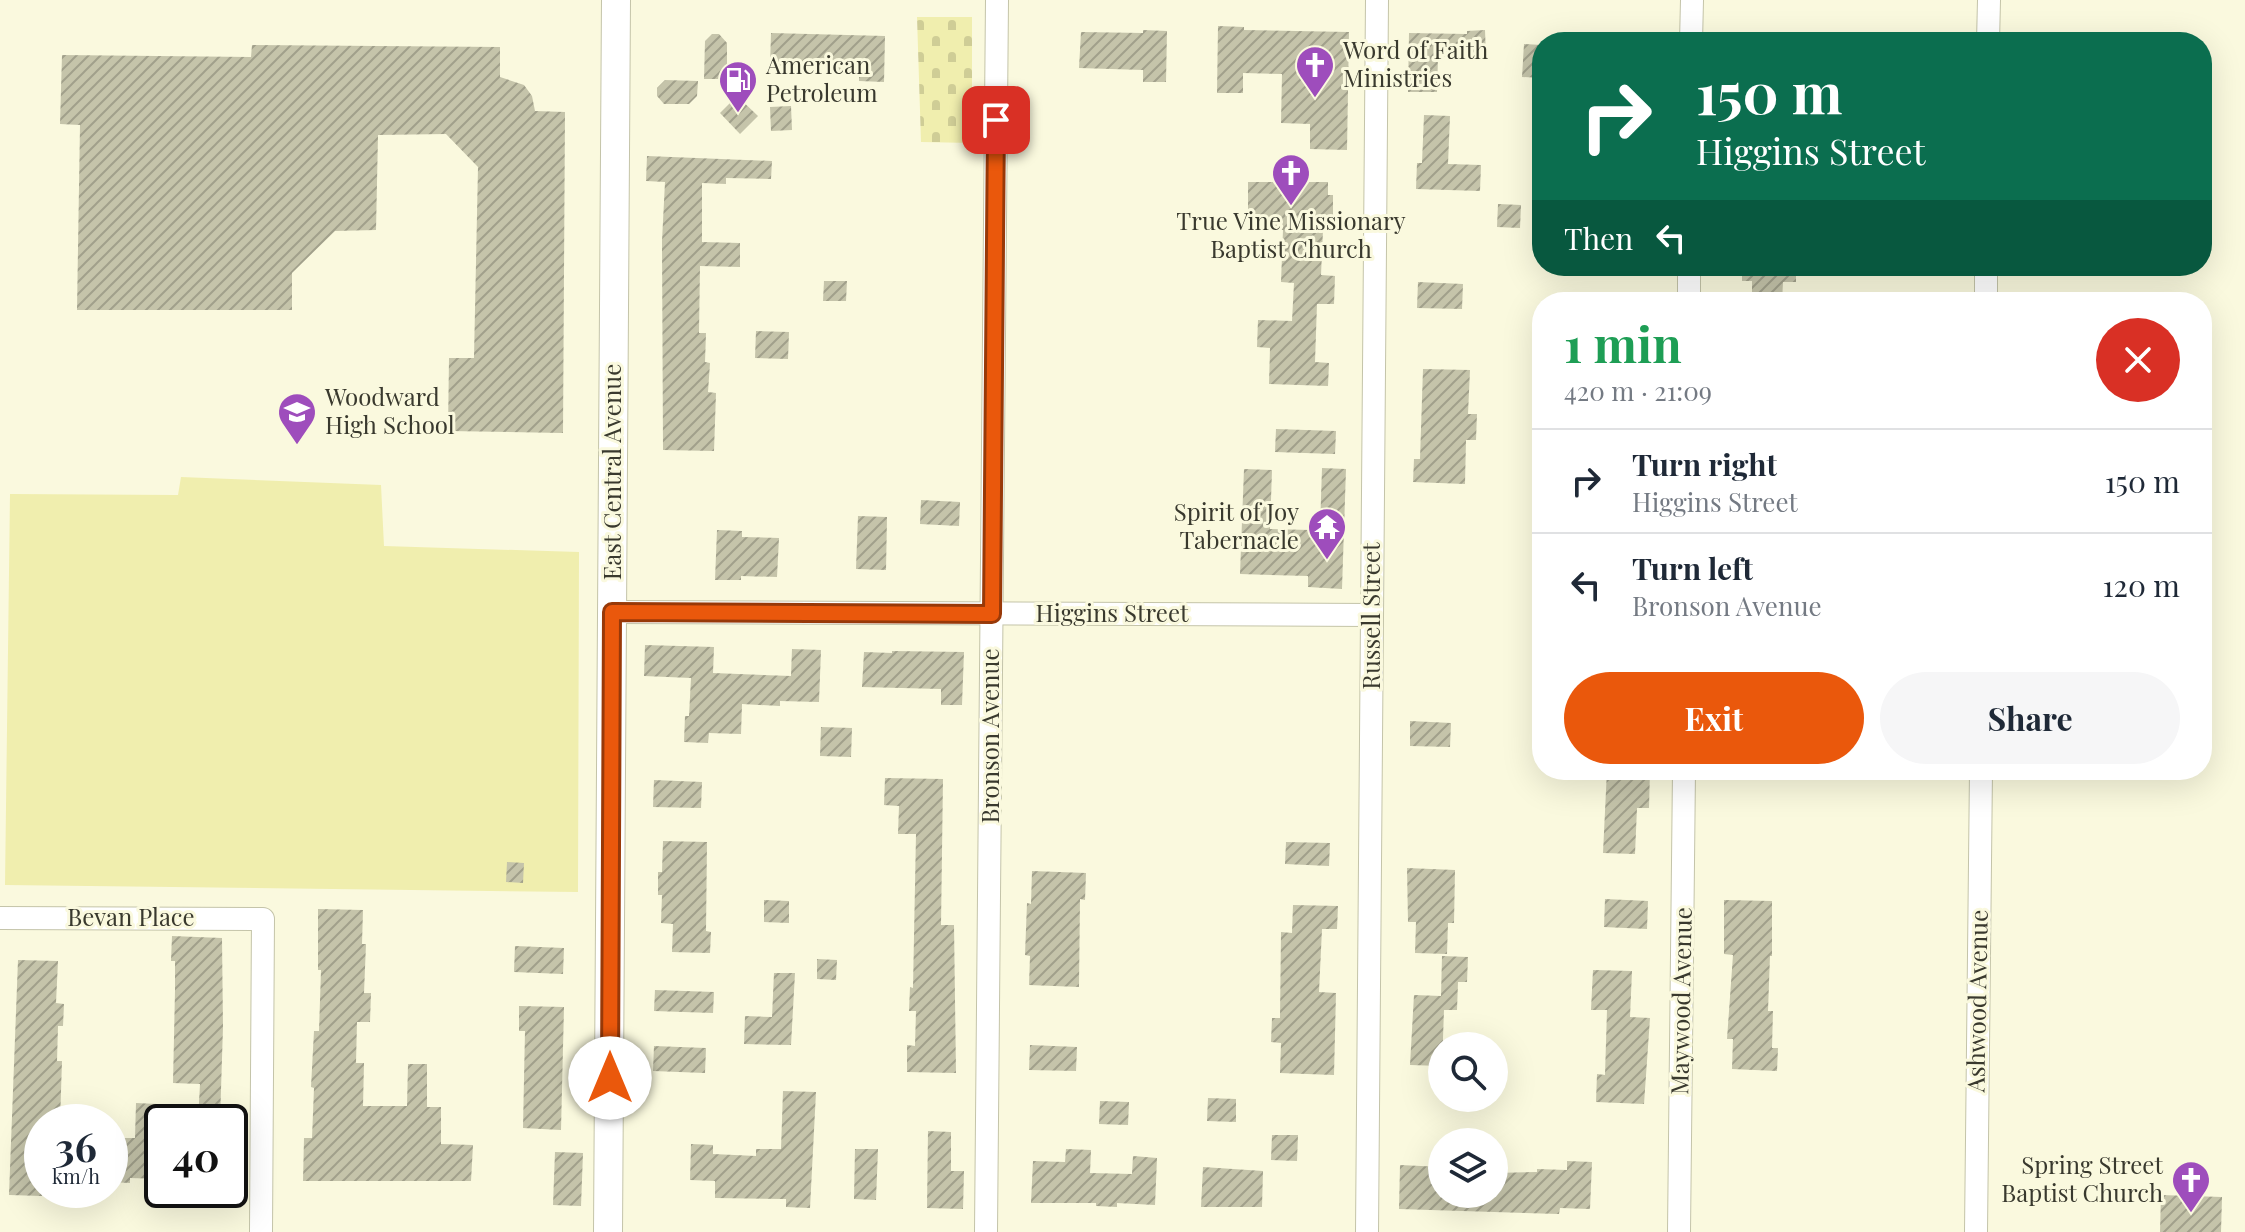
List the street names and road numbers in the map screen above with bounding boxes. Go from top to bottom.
street label: East Central Avenue [595,364,627,580]
street label: Russell Street [1354,542,1386,690]
street label: Higgins Street [1035,596,1189,628]
street label: Bronson Avenue [973,648,1005,824]
street label: Bevan Place [67,900,195,932]
street label: Maywood Avenue [1662,907,1698,1095]
street label: Ashwood Avenue [1958,909,1994,1094]

